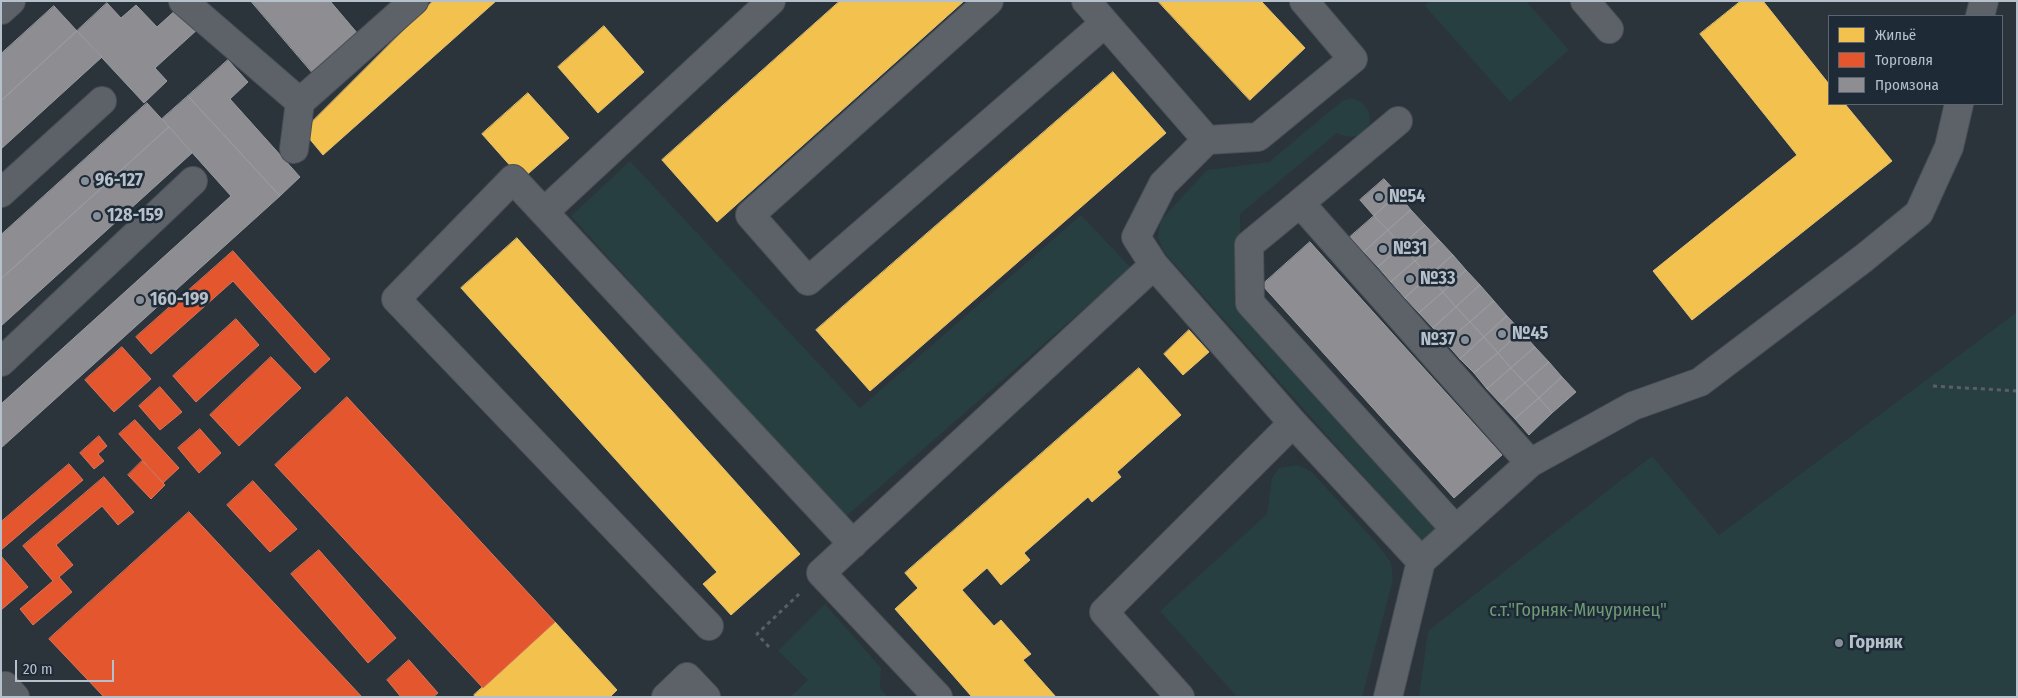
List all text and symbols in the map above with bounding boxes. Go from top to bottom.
legend [1828,15,2003,105]
text: Жильё [1875,26,1916,44]
text: Торговля [1875,51,1933,69]
text: Промзона [1875,76,1939,94]
place label: 96-127 [95,170,143,192]
marker: 96-127 [79,175,91,187]
place label: №54 [1389,186,1426,208]
marker: №54 [1373,191,1385,203]
place label: 128-159 [107,205,163,227]
marker: 128-159 [91,210,103,222]
place label: №31 [1393,238,1427,260]
marker: №31 [1377,243,1389,255]
place label: №33 [1420,268,1455,290]
marker: №33 [1404,273,1416,285]
place label: 160-199 [150,289,209,311]
marker: 160-199 [134,294,146,306]
place label: №45 [1512,323,1548,345]
marker: №45 [1496,328,1508,340]
place label: №37 [1420,329,1455,351]
marker: №37 [1459,334,1471,346]
park label: с.т."Горняк-Мичуринец" [1489,600,1667,622]
place label: Горняк [1849,632,1903,654]
marker: Горняк [1833,637,1845,649]
scale bar [18,650,116,682]
text: 20 m [23,660,53,678]

